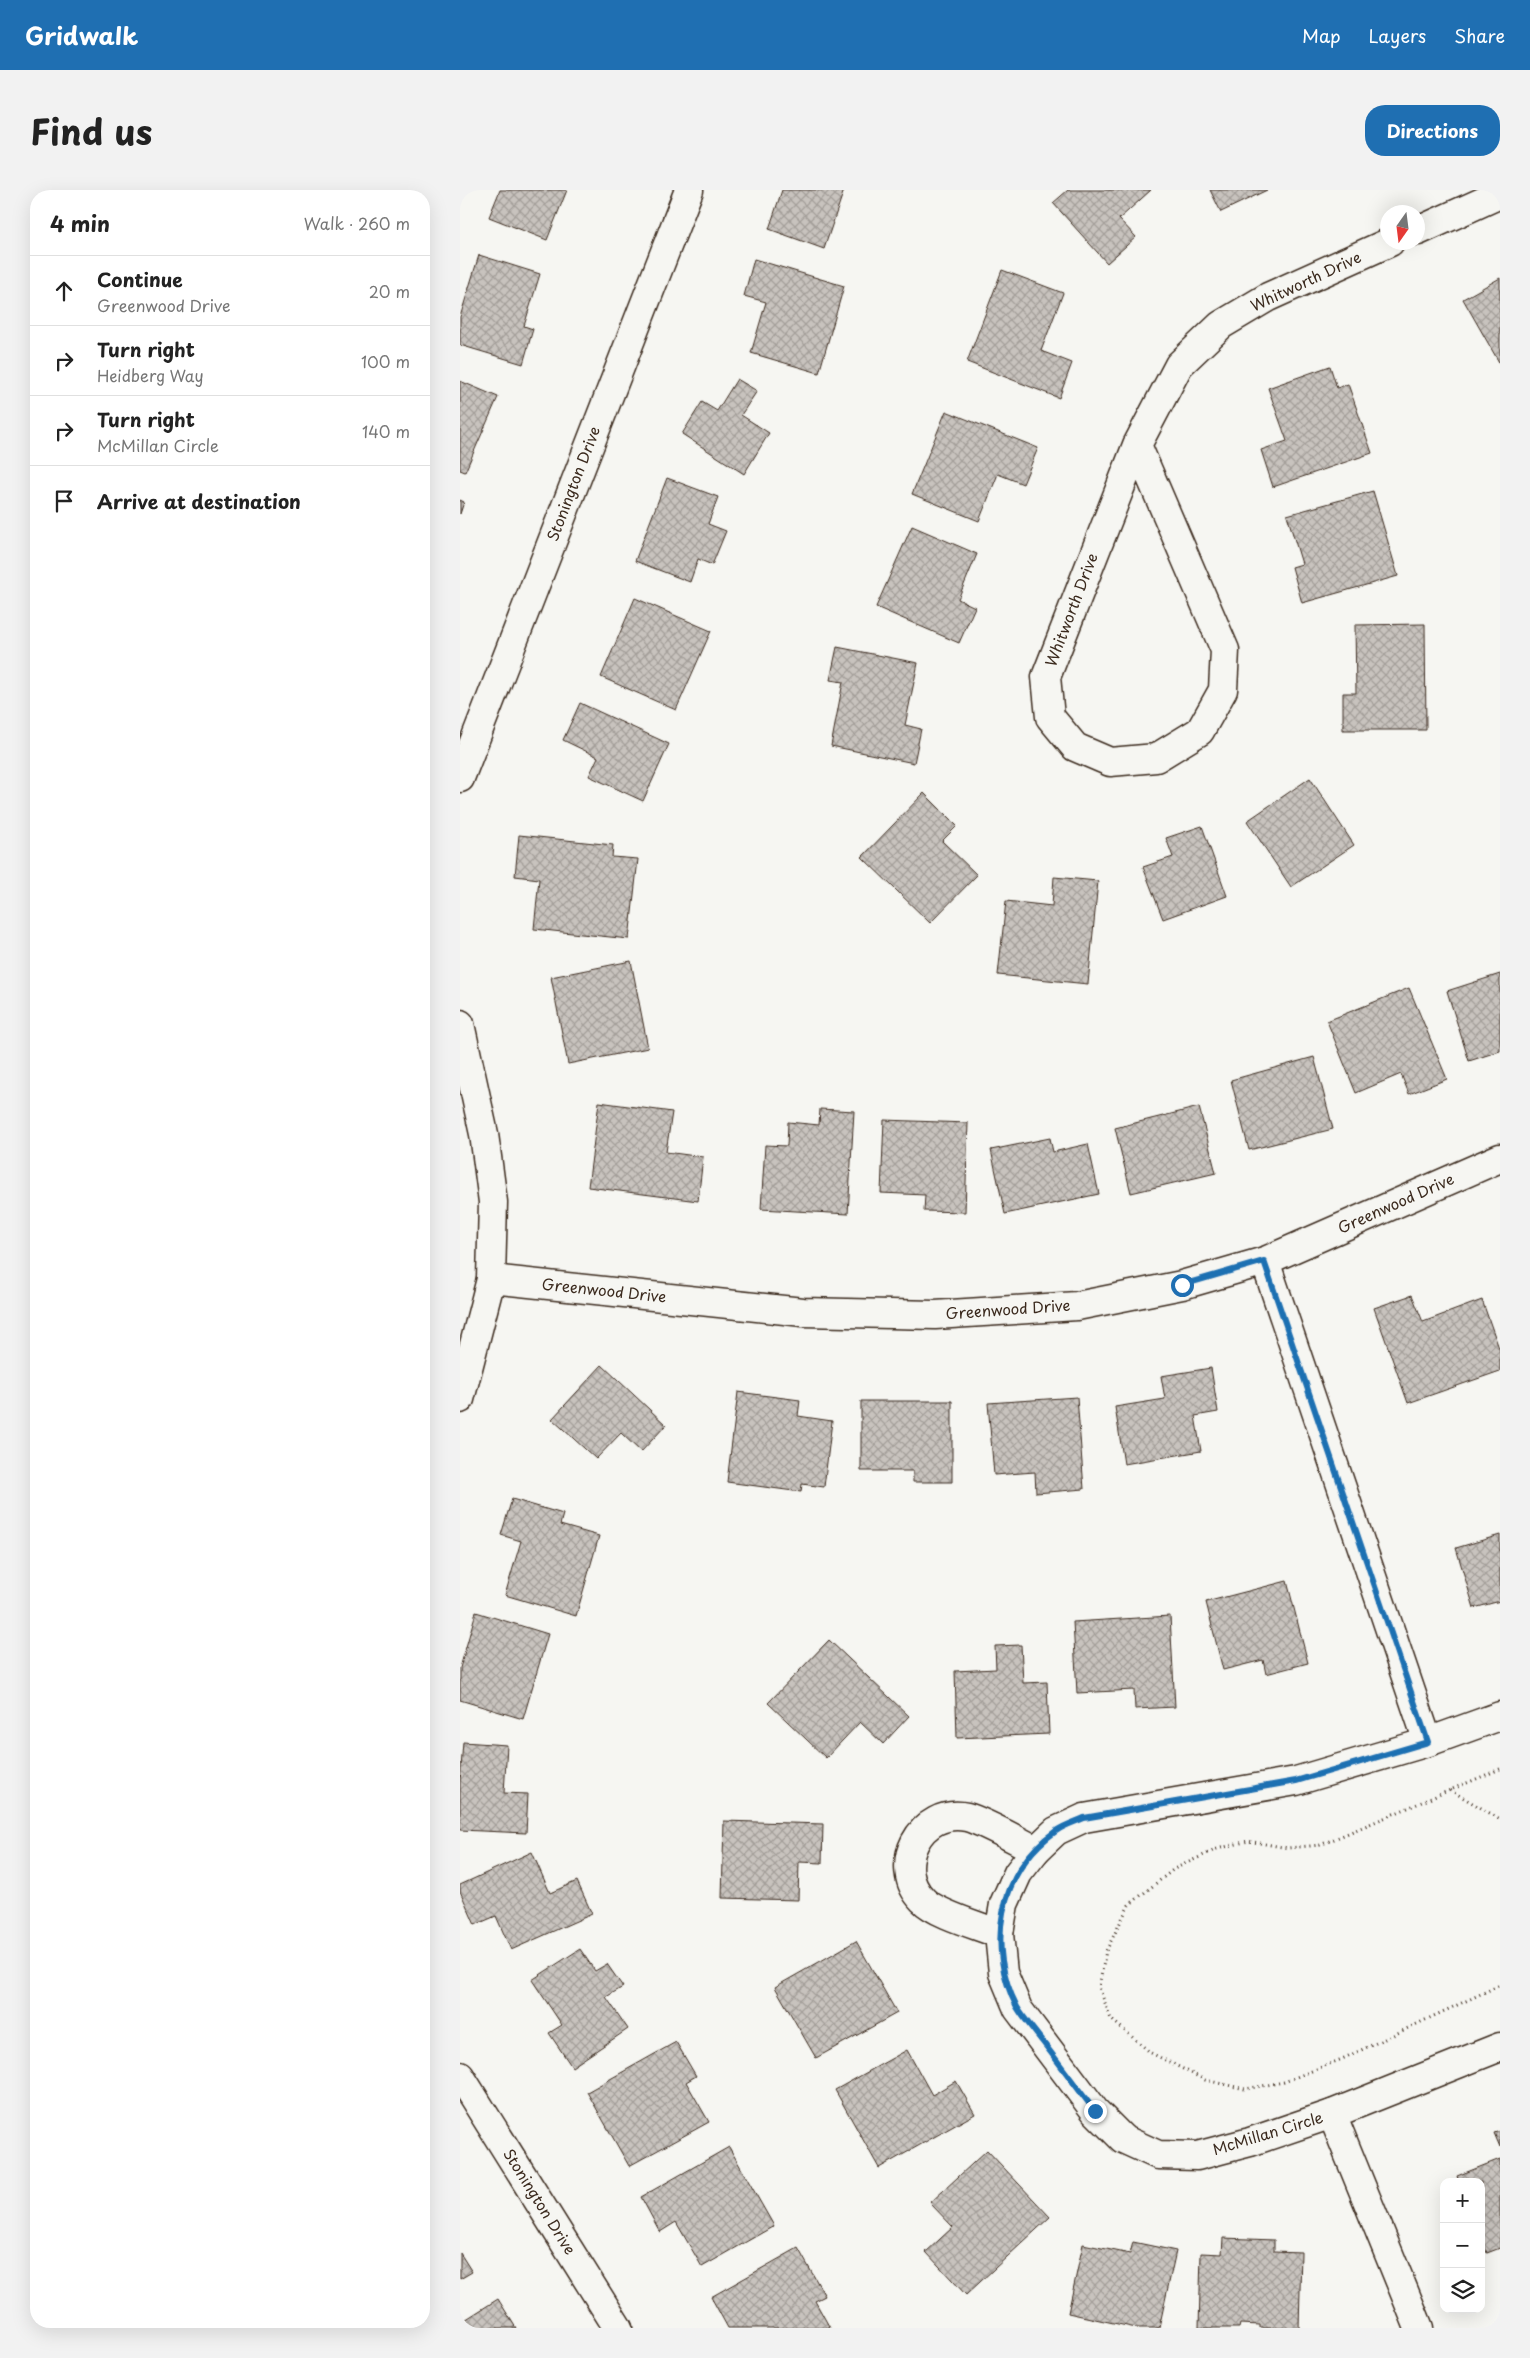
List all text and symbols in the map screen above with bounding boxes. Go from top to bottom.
text: Gridwalk [25,17,138,53]
text: Map [1302,22,1341,49]
text: Layers [1369,22,1426,49]
text: Share [1454,22,1505,49]
text: Find us [30,104,152,157]
button: Directions [1365,105,1500,156]
north arrow [1380,205,1425,250]
text: 4 min [50,207,110,239]
text: Walk · 260 m [304,211,410,235]
street label: Whitworth Drive [1246,245,1364,316]
text: Continue [97,265,183,293]
icon: ahead [50,277,78,305]
text: 20 m [369,279,410,303]
text: Greenwood Drive [97,293,230,317]
text: Turn right [97,335,195,363]
icon: right [50,347,78,375]
text: 100 m [361,349,410,373]
text: Heidberg Way [97,363,204,387]
text: Turn right [97,405,195,433]
icon: right [50,417,78,445]
text: 140 m [362,419,410,443]
street label: Stonington Drive [540,423,605,544]
text: McMillan Circle [97,433,219,457]
icon: arrive [50,487,78,515]
text: Arrive at destination [97,487,301,515]
street label: Whitworth Drive [1038,549,1103,669]
street label: Greenwood Drive [1334,1167,1457,1239]
street label: Greenwood Drive [541,1272,668,1307]
route start [1171,1274,1194,1297]
street label: Greenwood Drive [945,1293,1071,1324]
route end [1084,2100,1107,2123]
street label: McMillan Circle [1210,2105,1326,2160]
street label: Stonington Drive [498,2144,582,2259]
map controls [1440,2178,1485,2313]
button: + [1440,2178,1485,2223]
button: − [1440,2223,1485,2268]
button: layers [1440,2268,1485,2313]

